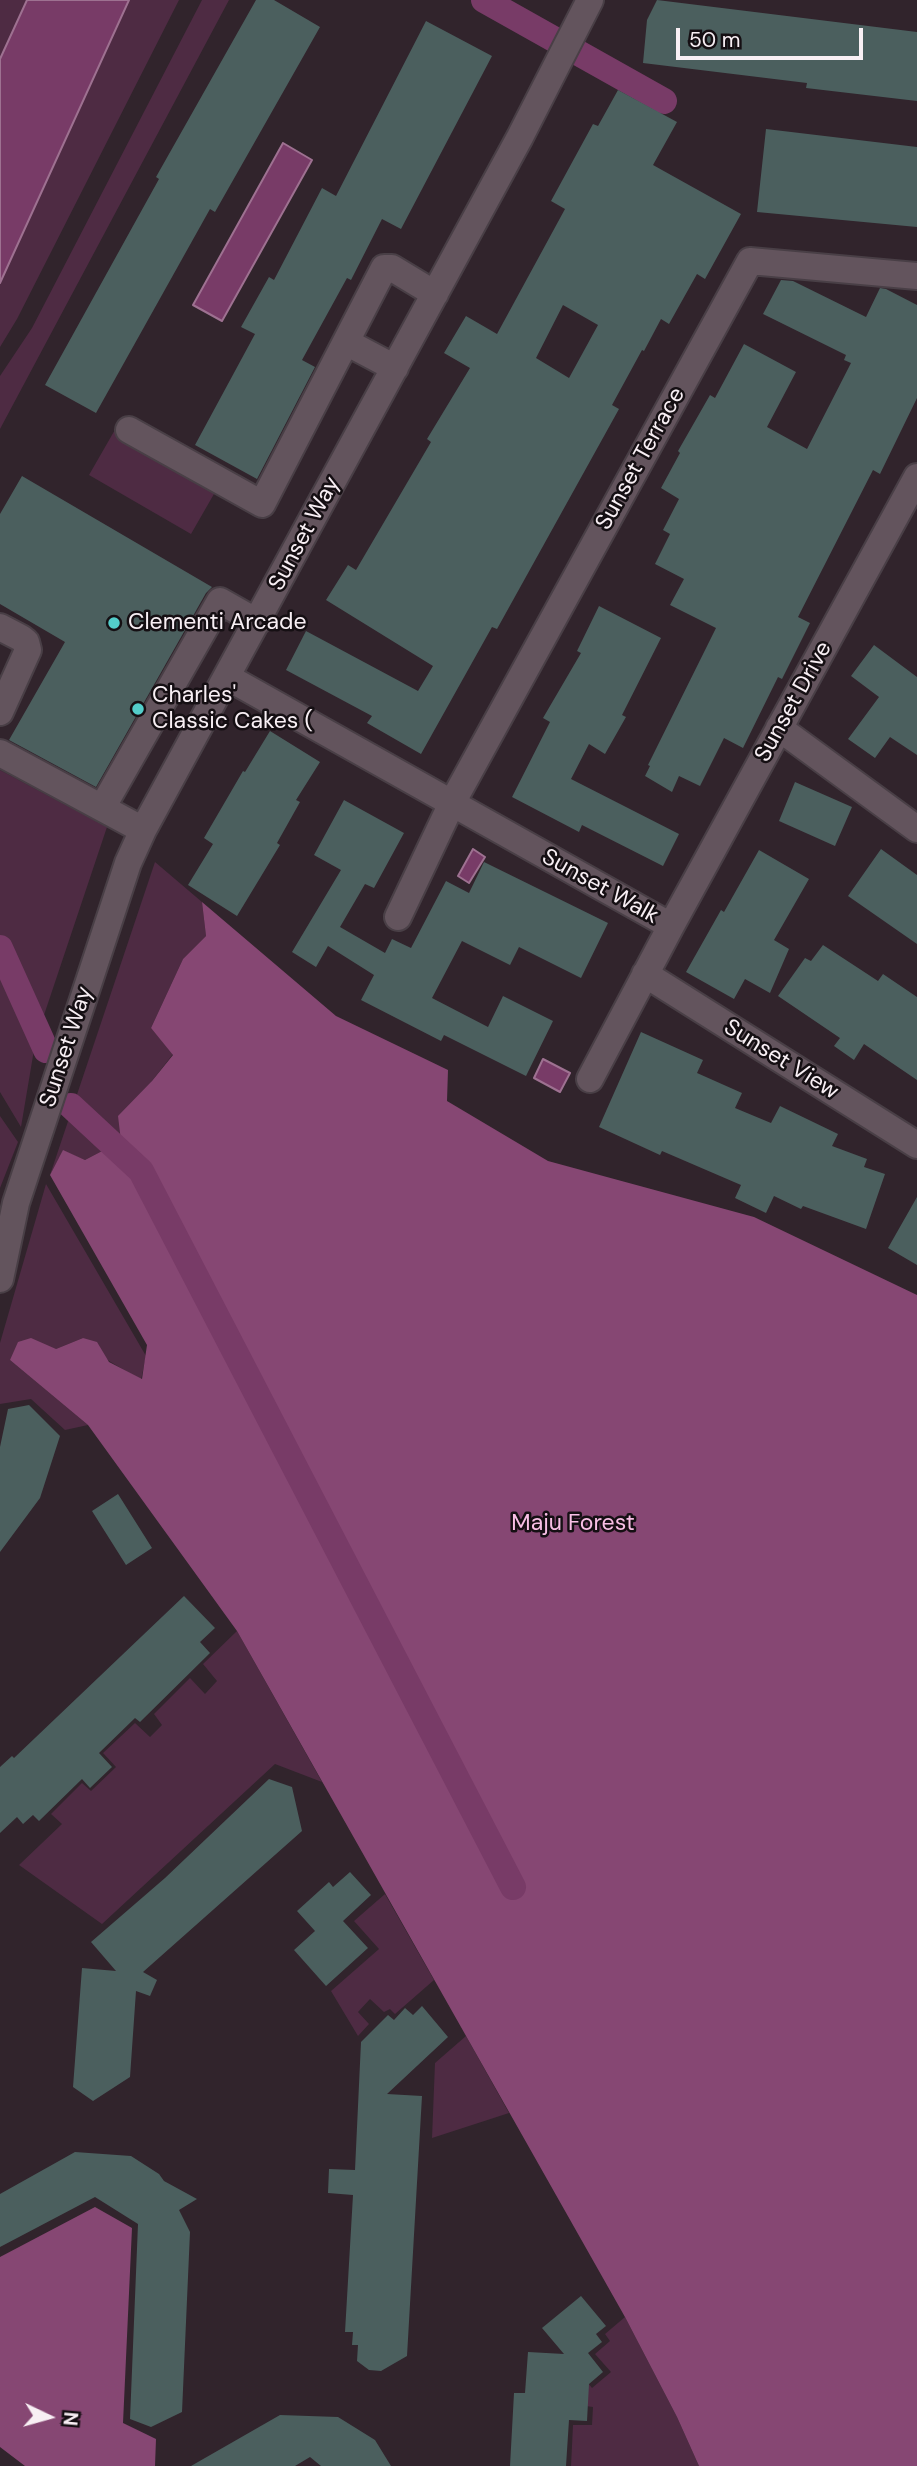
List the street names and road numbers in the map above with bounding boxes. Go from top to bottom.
street label: Sunset Terrace [590,383,692,535]
street label: Sunset Way [263,472,347,596]
street label: Sunset Drive [750,637,838,767]
street label: Sunset Walk [537,844,663,930]
street label: Sunset Way [35,983,99,1111]
street label: Sunset View [719,1014,843,1106]

